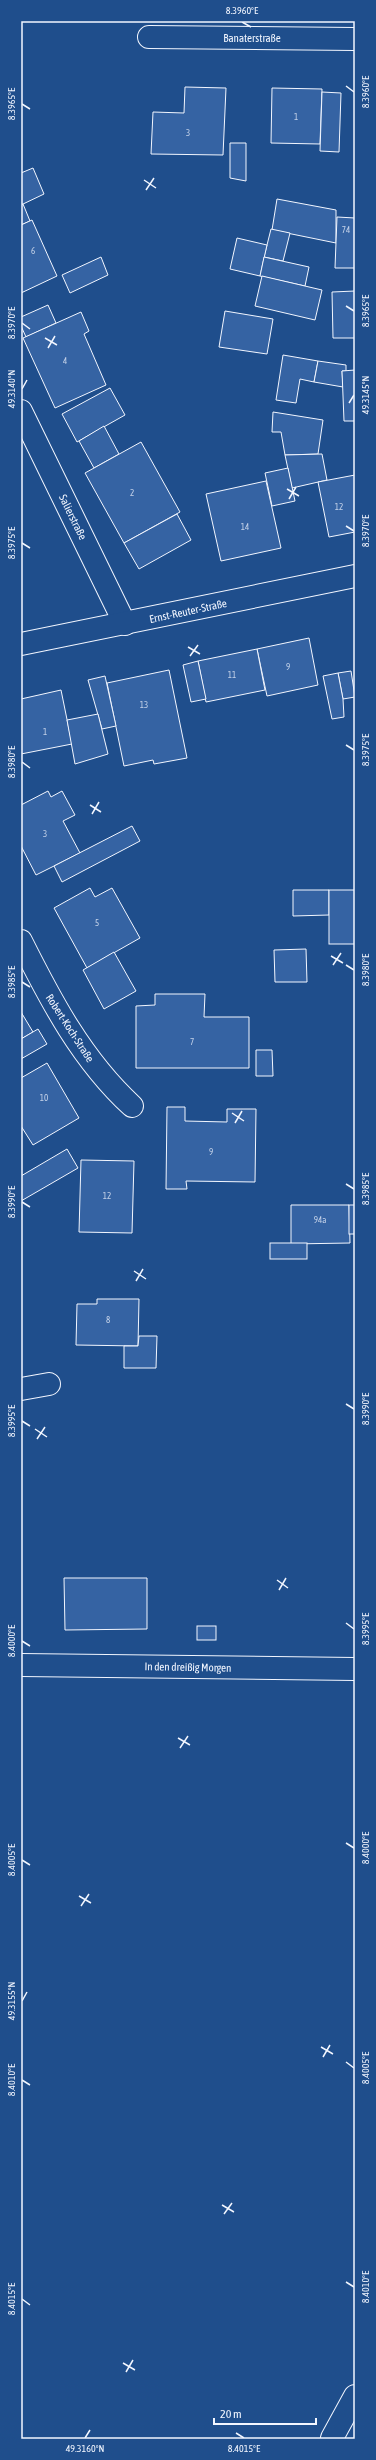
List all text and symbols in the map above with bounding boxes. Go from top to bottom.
text: 8.3960°E [226,5,259,16]
street label: Banaterstraße [223,32,281,44]
text: 8.3960°E [360,75,371,108]
text: 8.3965°E [6,87,17,120]
house number: 1 [294,112,298,122]
house number: 3 [186,128,190,138]
house number: 74 [342,225,350,235]
house number: 6 [31,246,35,256]
text: 8.3965°E [360,294,371,327]
text: 8.3970°E [6,306,17,339]
house number: 4 [63,356,67,366]
text: 49.3140°N [6,370,17,408]
text: 49.3145°N [360,376,371,414]
house number: 2 [130,488,134,498]
street label: Salierstraße [57,492,89,542]
house number: 12 [335,502,343,512]
text: 8.3970°E [360,514,371,547]
house number: 14 [241,522,249,532]
text: 8.3975°E [6,526,17,559]
street label: Ernst-Reuter-Straße [148,597,228,625]
house number: 9 [286,662,290,672]
house number: 11 [228,670,236,680]
house number: 13 [140,700,148,710]
house number: 1 [43,727,47,737]
text: 8.3975°E [360,733,371,766]
text: 8.3980°E [6,745,17,778]
house number: 3 [43,829,47,839]
house number: 5 [95,918,99,928]
text: 8.3980°E [360,953,371,986]
text: 8.3985°E [6,965,17,998]
street label: Robert-Koch-Straße [44,992,96,1064]
house number: 7 [190,1037,194,1047]
house number: 10 [40,1093,48,1103]
house number: 9 [209,1147,213,1157]
text: 8.3985°E [360,1172,371,1205]
text: 8.3990°E [6,1185,17,1218]
house number: 12 [103,1191,111,1201]
house number: 94a [314,1215,326,1225]
house number: 8 [106,1315,110,1325]
text: 8.3990°E [360,1392,371,1425]
text: 8.3995°E [6,1404,17,1437]
text: 8.3995°E [360,1612,371,1645]
text: 8.4000°E [6,1624,17,1657]
street label: In den dreißig Morgen [144,1660,232,1674]
text: 8.4000°E [360,1831,371,1864]
text: 8.4005°E [6,1843,17,1876]
text: 49.3155°N [6,1982,17,2020]
text: 8.4005°E [360,2051,371,2084]
text: 8.4010°E [6,2063,17,2096]
text: 8.4010°E [360,2270,371,2303]
text: 8.4015°E [6,2282,17,2315]
scale bar [214,2400,316,2426]
text: 20 m [220,2407,242,2421]
text: 49.3160°N [66,2443,104,2454]
text: 8.4015°E [228,2443,261,2454]

